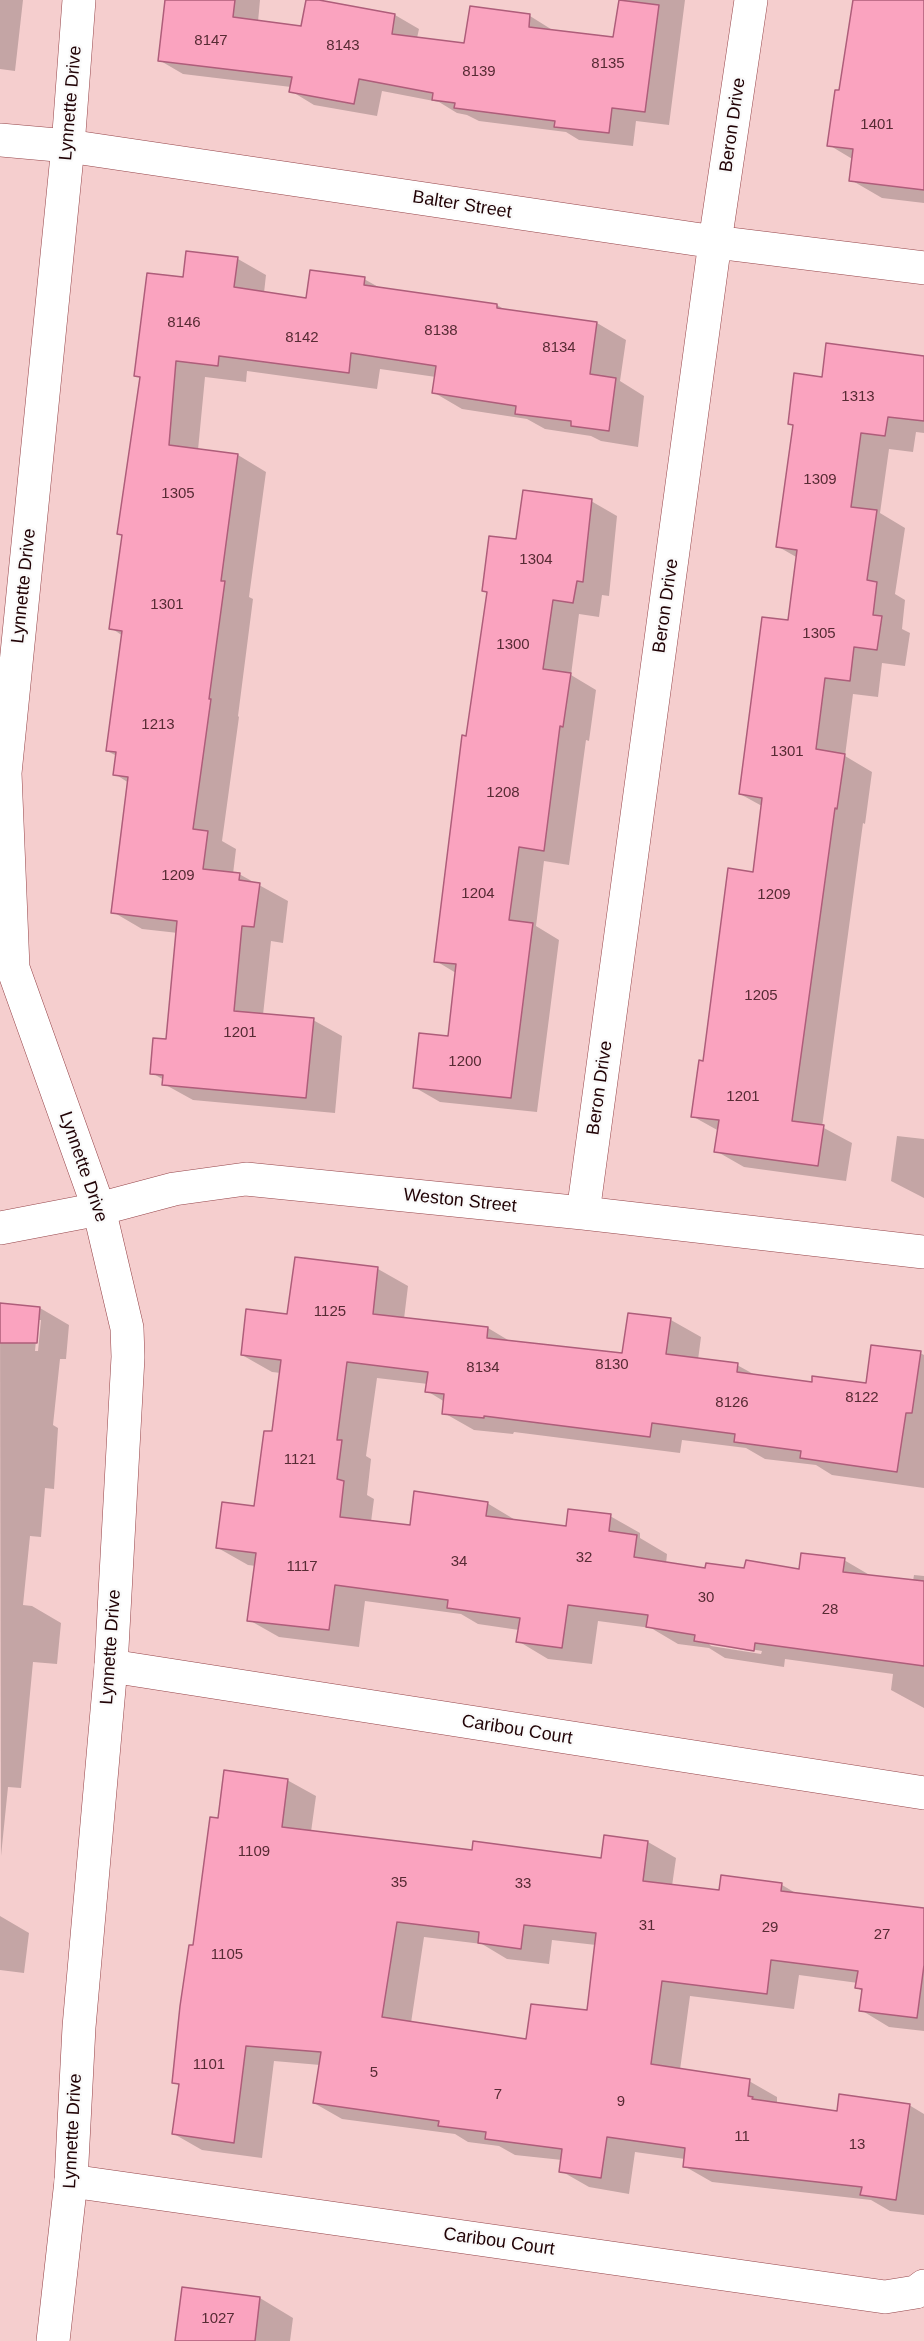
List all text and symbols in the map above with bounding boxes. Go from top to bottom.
house number: 8147 [194,32,228,50]
house number: 8143 [326,37,360,55]
street label: Lynnette Drive [55,45,87,161]
house number: 8135 [591,55,625,73]
house number: 8139 [462,63,496,81]
street label: Beron Drive [716,76,750,174]
house number: 1401 [860,116,894,134]
street label: Balter Street [411,187,513,223]
house number: 8146 [167,314,201,332]
house number: 8138 [424,322,458,340]
house number: 8142 [285,329,319,347]
house number: 8134 [542,339,576,357]
house number: 1313 [841,388,875,406]
house number: 1309 [803,471,837,489]
house number: 1305 [161,485,195,503]
street label: Lynnette Drive [7,527,41,645]
house number: 1304 [519,551,553,569]
street label: Beron Drive [649,557,683,655]
house number: 1301 [150,596,184,614]
house number: 1305 [802,625,836,643]
house number: 1300 [496,636,530,654]
house number: 1213 [141,716,175,734]
house number: 1301 [770,743,804,761]
house number: 1208 [486,784,520,802]
house number: 1209 [161,867,195,885]
house number: 1204 [461,885,495,903]
house number: 1209 [757,886,791,904]
house number: 1205 [744,987,778,1005]
house number: 1201 [223,1024,257,1042]
street label: Beron Drive [583,1039,617,1137]
house number: 1200 [448,1053,482,1071]
house number: 1201 [726,1088,760,1106]
street label: Lynnette Drive [54,1109,112,1225]
street label: Weston Street [402,1184,518,1218]
house number: 1125 [314,1303,346,1321]
house number: 8130 [595,1356,629,1374]
house number: 8134 [466,1359,500,1377]
house number: 8122 [845,1389,879,1407]
house number: 8126 [715,1394,749,1412]
house number: 1121 [284,1451,316,1469]
house number: 32 [576,1549,592,1567]
house number: 34 [451,1553,467,1571]
house number: 1117 [286,1558,318,1576]
street label: Lynnette Drive [96,1589,126,1705]
house number: 30 [698,1589,714,1607]
house number: 28 [822,1601,838,1619]
street label: Caribou Court [460,1711,574,1749]
house number: 1109 [238,1843,270,1861]
house number: 35 [391,1874,407,1892]
house number: 33 [515,1875,531,1893]
house number: 31 [639,1917,655,1935]
house number: 29 [762,1919,778,1937]
house number: 27 [874,1926,890,1944]
house number: 1105 [211,1946,243,1964]
house number: 1101 [193,2056,225,2074]
house number: 5 [370,2064,378,2082]
street label: Lynnette Drive [59,2073,87,2189]
house number: 7 [494,2086,502,2104]
house number: 9 [617,2093,625,2111]
house number: 11 [734,2128,750,2146]
house number: 13 [849,2136,865,2154]
street label: Caribou Court [442,2224,556,2260]
house number: 1027 [201,2310,235,2328]

